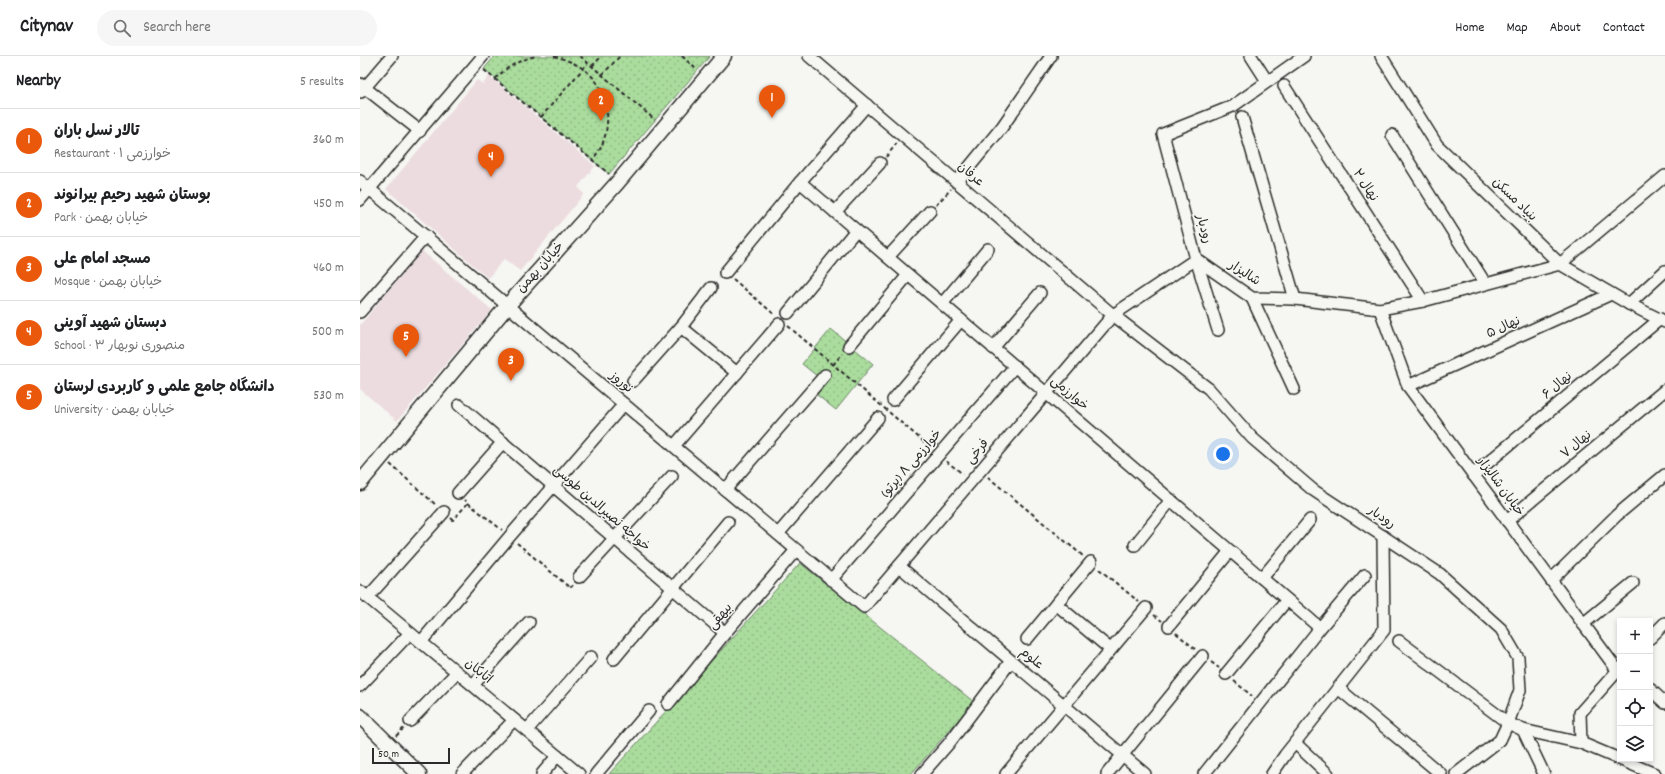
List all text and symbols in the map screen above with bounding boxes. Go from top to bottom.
search box [97,10,377,46]
text: Citynav [20,14,73,41]
icon: search [111,17,133,39]
text: Search here [143,17,211,39]
text: Home [1455,18,1484,38]
text: Map [1506,18,1528,38]
text: About [1550,18,1581,38]
text: Contact [1603,18,1645,38]
text: Nearby [16,70,60,94]
text: 5 results [300,73,344,92]
pin: 1 [759,85,785,118]
pin: 2 [588,88,614,121]
text: تالار نسل باران [54,121,139,143]
text: 1 [28,131,30,150]
text: 360 m [313,131,344,150]
pin: 4 [478,144,504,177]
text: Restaurant · خوارزمی ۱ [54,145,171,164]
street label: عرفان [952,158,988,192]
street label: نهال ۲ [1347,166,1383,206]
street label: بنیاد مسکن [1487,174,1541,226]
text: بوستان شهید رحیم بیرانوند [54,185,211,207]
text: 2 [26,195,32,214]
text: 450 m [314,195,344,214]
text: Park · خیابان بهمن [54,209,148,228]
street label: رودبار [1190,211,1216,246]
street label: خیابان بهمن [513,238,569,298]
text: مسجد امام علی [54,249,151,271]
street label: شالیزار [1223,256,1264,291]
text: 3 [26,259,32,278]
text: 460 m [313,259,344,278]
text: Mosque · خیابان بهمن [54,273,162,292]
street label: نهال ۵ [1484,312,1524,344]
text: دبستان شهید آوینی [54,313,167,335]
text: 4 [26,323,32,342]
text: 500 m [312,323,344,342]
pin: 5 [393,324,419,357]
text: School · منصوری نوبهار ۳ [54,337,185,356]
pin: 3 [498,348,524,381]
street label: نوروز [604,367,637,399]
street label: نهال ۶ [1538,367,1578,405]
street label: خوارزمی [1046,372,1092,416]
text: دانشگاه جامع علمی و کاربردی لرستان [54,377,274,399]
text: 5 [26,387,32,406]
text: 530 m [313,387,344,406]
text: University · خیابان بهمن [54,401,175,420]
street label: خوارزمی ۸ (پرتو) [877,426,947,502]
street label: نهال ۷ [1557,426,1597,464]
street label: فرخی [962,435,994,469]
your location [1213,444,1233,464]
street label: خیابان شالیزار [1471,452,1528,521]
street label: خواجه نصیرالدین طوسی [548,461,654,557]
street label: رودبار [1362,501,1399,534]
street label: بیهقی [704,599,738,635]
map controls [1617,618,1653,762]
button: + [1617,618,1653,654]
street label: علوم [1015,643,1047,675]
button: − [1617,654,1653,690]
street label: اتابکان [460,655,496,689]
button: locate [1617,690,1653,726]
button: layers [1617,726,1653,762]
scale bar [372,746,450,765]
text: 50 m [378,747,399,763]

